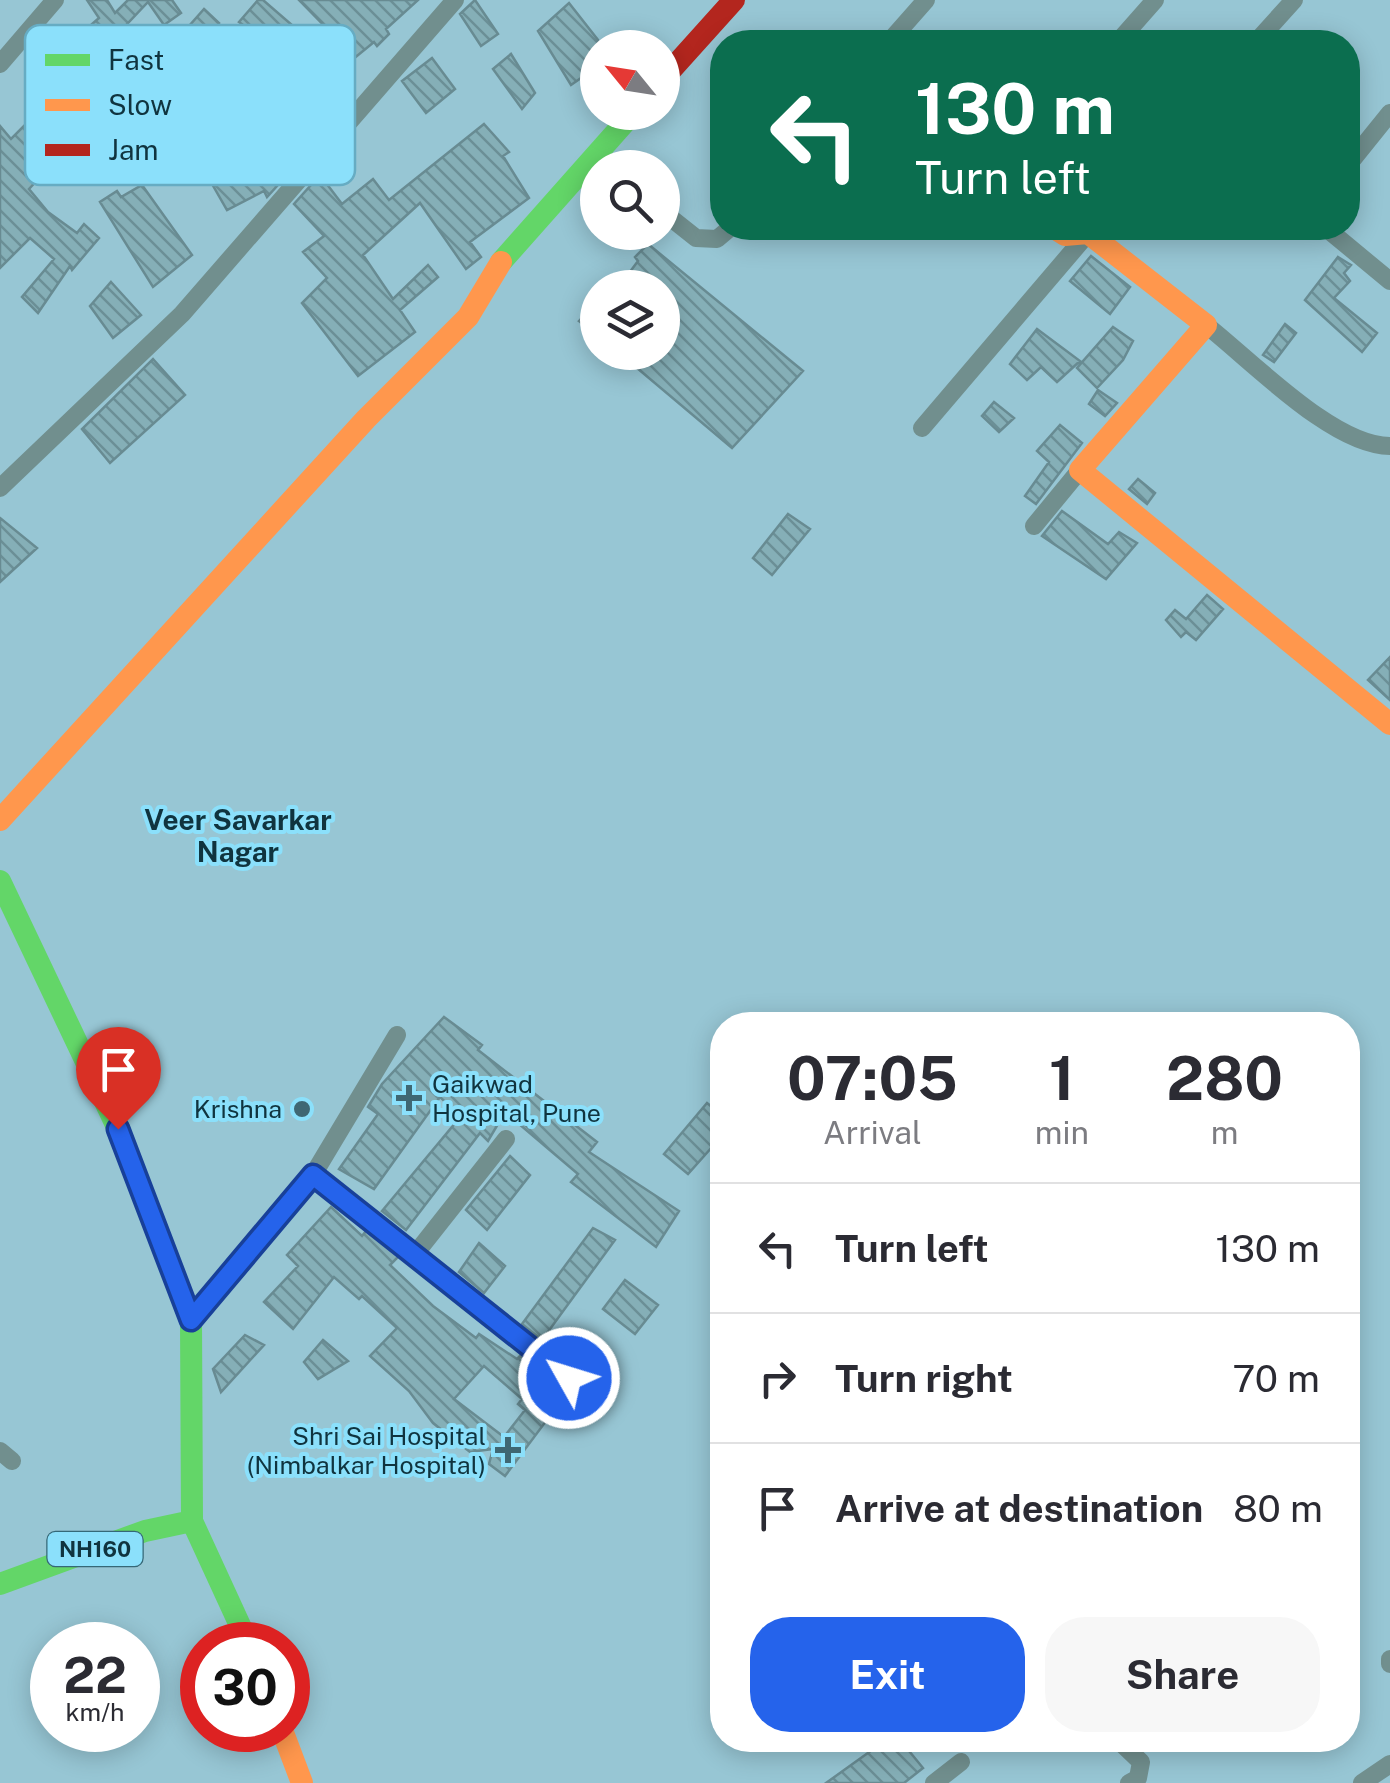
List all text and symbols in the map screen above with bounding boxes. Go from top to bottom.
legend [25,25,355,185]
north arrow [580,30,680,130]
map controls [580,30,680,370]
text: Fast [108,43,164,76]
text: 130 m [915,67,1115,150]
icon: left [750,70,880,200]
text: Slow [108,88,172,121]
text: Jam [108,133,159,166]
button: search [580,150,680,250]
text: Turn left [915,151,1091,204]
button: layers [580,270,680,370]
district label: Veer Savarkar Nagar [144,803,332,868]
pin [76,1027,161,1130]
icon: arrive [91,1042,146,1097]
text: 07:05 [787,1043,958,1114]
text: 1 [1049,1043,1075,1114]
text: 280 [1166,1043,1283,1114]
place label: Gaikwad Hospital, Pune [432,1069,601,1128]
marker: Gaikwad Hospital, Pune [396,1085,422,1111]
place label: Krishna [194,1094,282,1124]
marker: Krishna [291,1098,313,1120]
text: Arrival [823,1114,922,1151]
text: min [1035,1114,1089,1151]
text: m [1211,1114,1238,1151]
icon: left [750,1221,805,1276]
text: Turn left [835,1226,989,1271]
text: 130 m [1215,1226,1320,1271]
position arrow [517,1326,621,1430]
icon: right [750,1351,805,1406]
text: Turn right [835,1356,1013,1401]
text: 70 m [1233,1356,1320,1401]
place label: Shri Sai Hospital (Nimbalkar Hospital) [247,1421,486,1480]
marker: Shri Sai Hospital (Nimbalkar Hospital) [495,1437,521,1463]
icon: arrive [750,1481,805,1536]
text: Arrive at destination [835,1486,1203,1531]
text: 80 m [1233,1486,1323,1531]
road number: NH160 [48,1532,142,1566]
button: Exit [750,1617,1025,1732]
button: Share [1045,1617,1320,1732]
speed limit sign: 30 [180,1622,310,1752]
text: 22 [63,1645,127,1704]
text: km/h [66,1697,124,1727]

